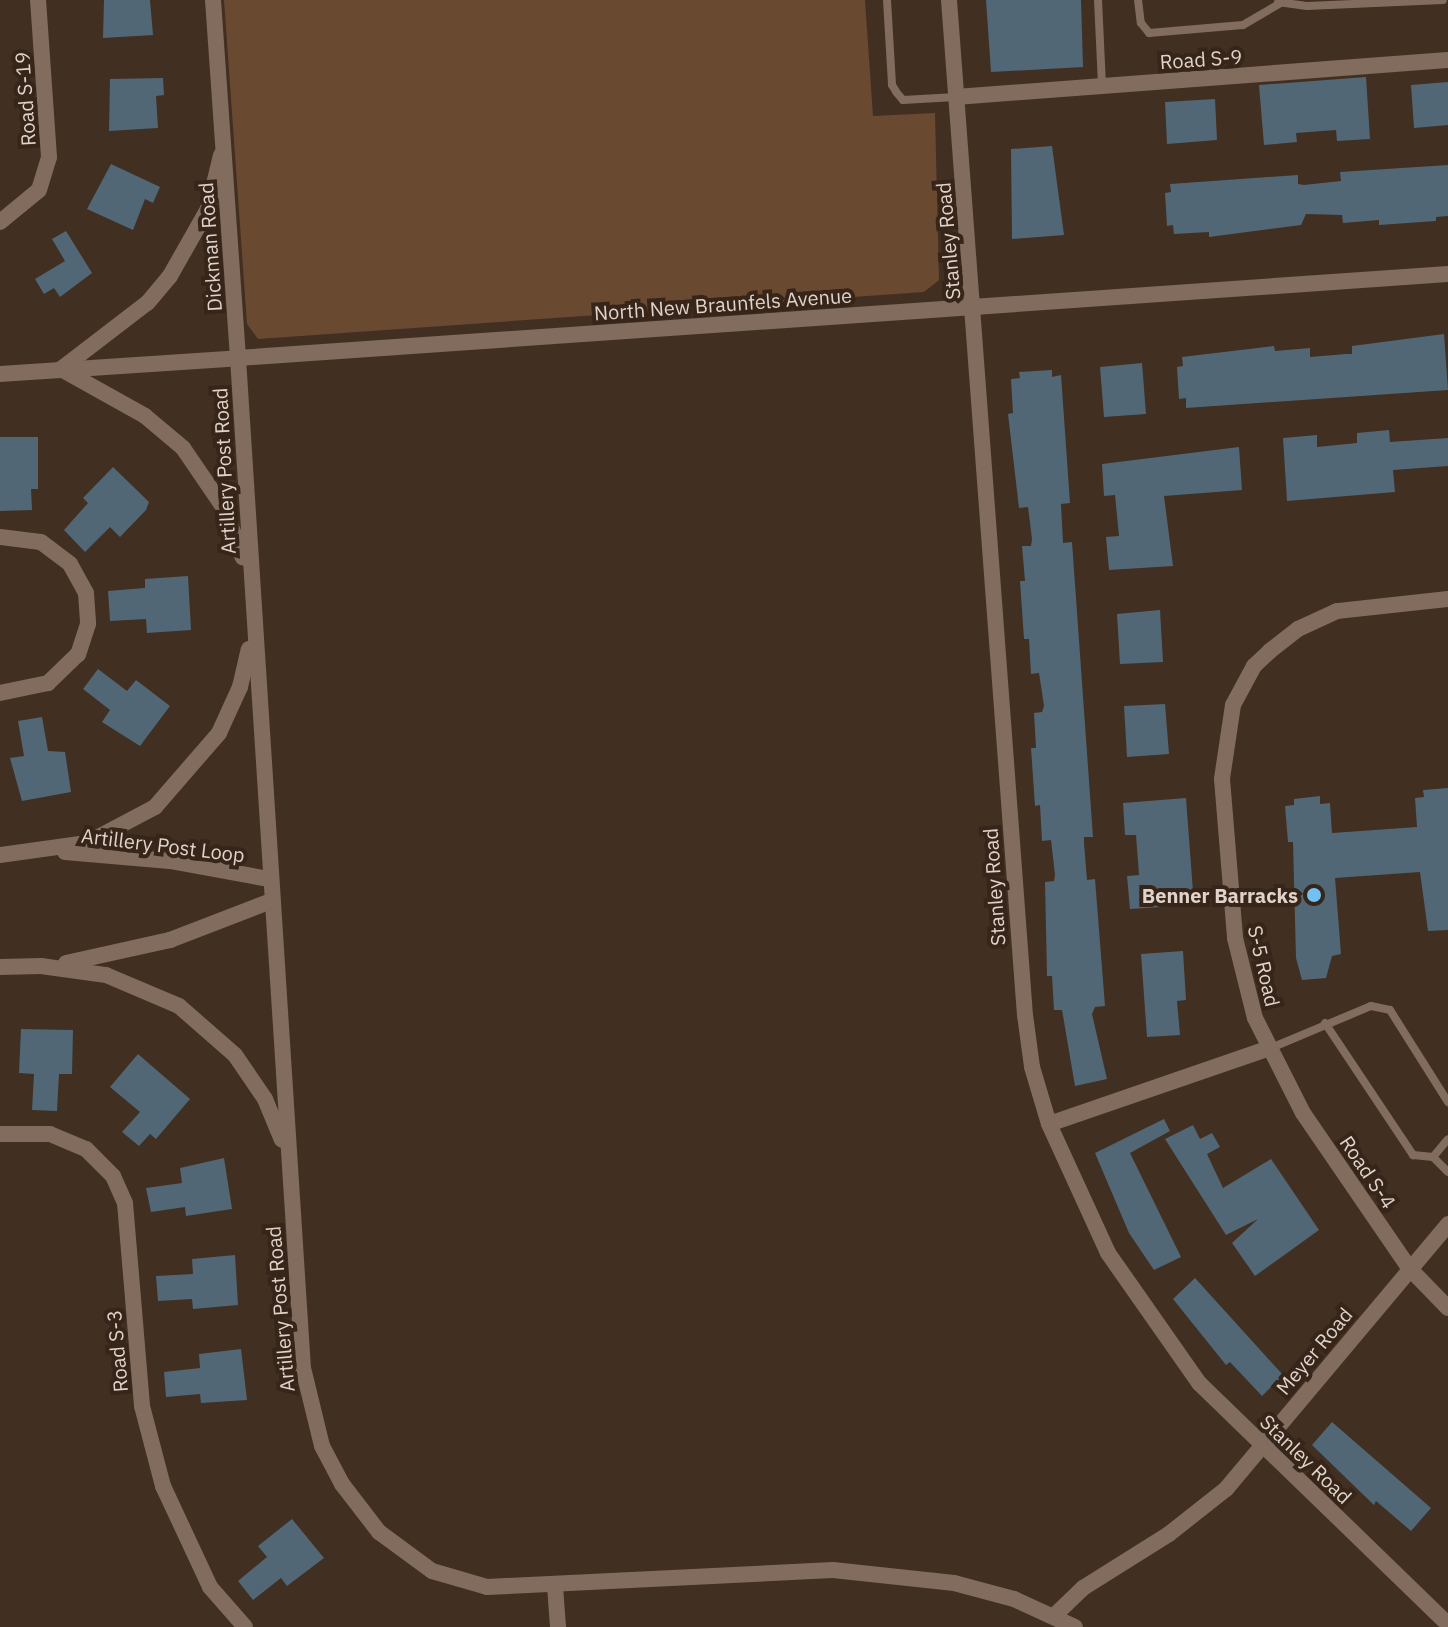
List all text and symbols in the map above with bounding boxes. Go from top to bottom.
street label: Road S-9 [1159,44,1243,74]
street label: Road S-19 [10,51,40,147]
street label: Stanley Road [931,181,965,301]
street label: Dickman Road [194,182,226,312]
street label: North New Braunfels Avenue [593,283,853,325]
street label: Artillery Post Road [208,387,240,555]
street label: Artillery Post Loop [80,823,246,867]
street label: Stanley Road [978,827,1010,947]
place label: Benner Barracks [1142,883,1298,907]
marker: Benner Barracks [1305,886,1323,904]
street label: S-5 Road [1243,923,1285,1009]
street label: Road S-4 [1335,1131,1401,1213]
street label: Artillery Post Road [261,1225,299,1393]
street label: Meyer Road [1271,1303,1357,1399]
street label: Road S-3 [101,1309,133,1393]
street label: Stanley Road [1255,1409,1357,1509]

